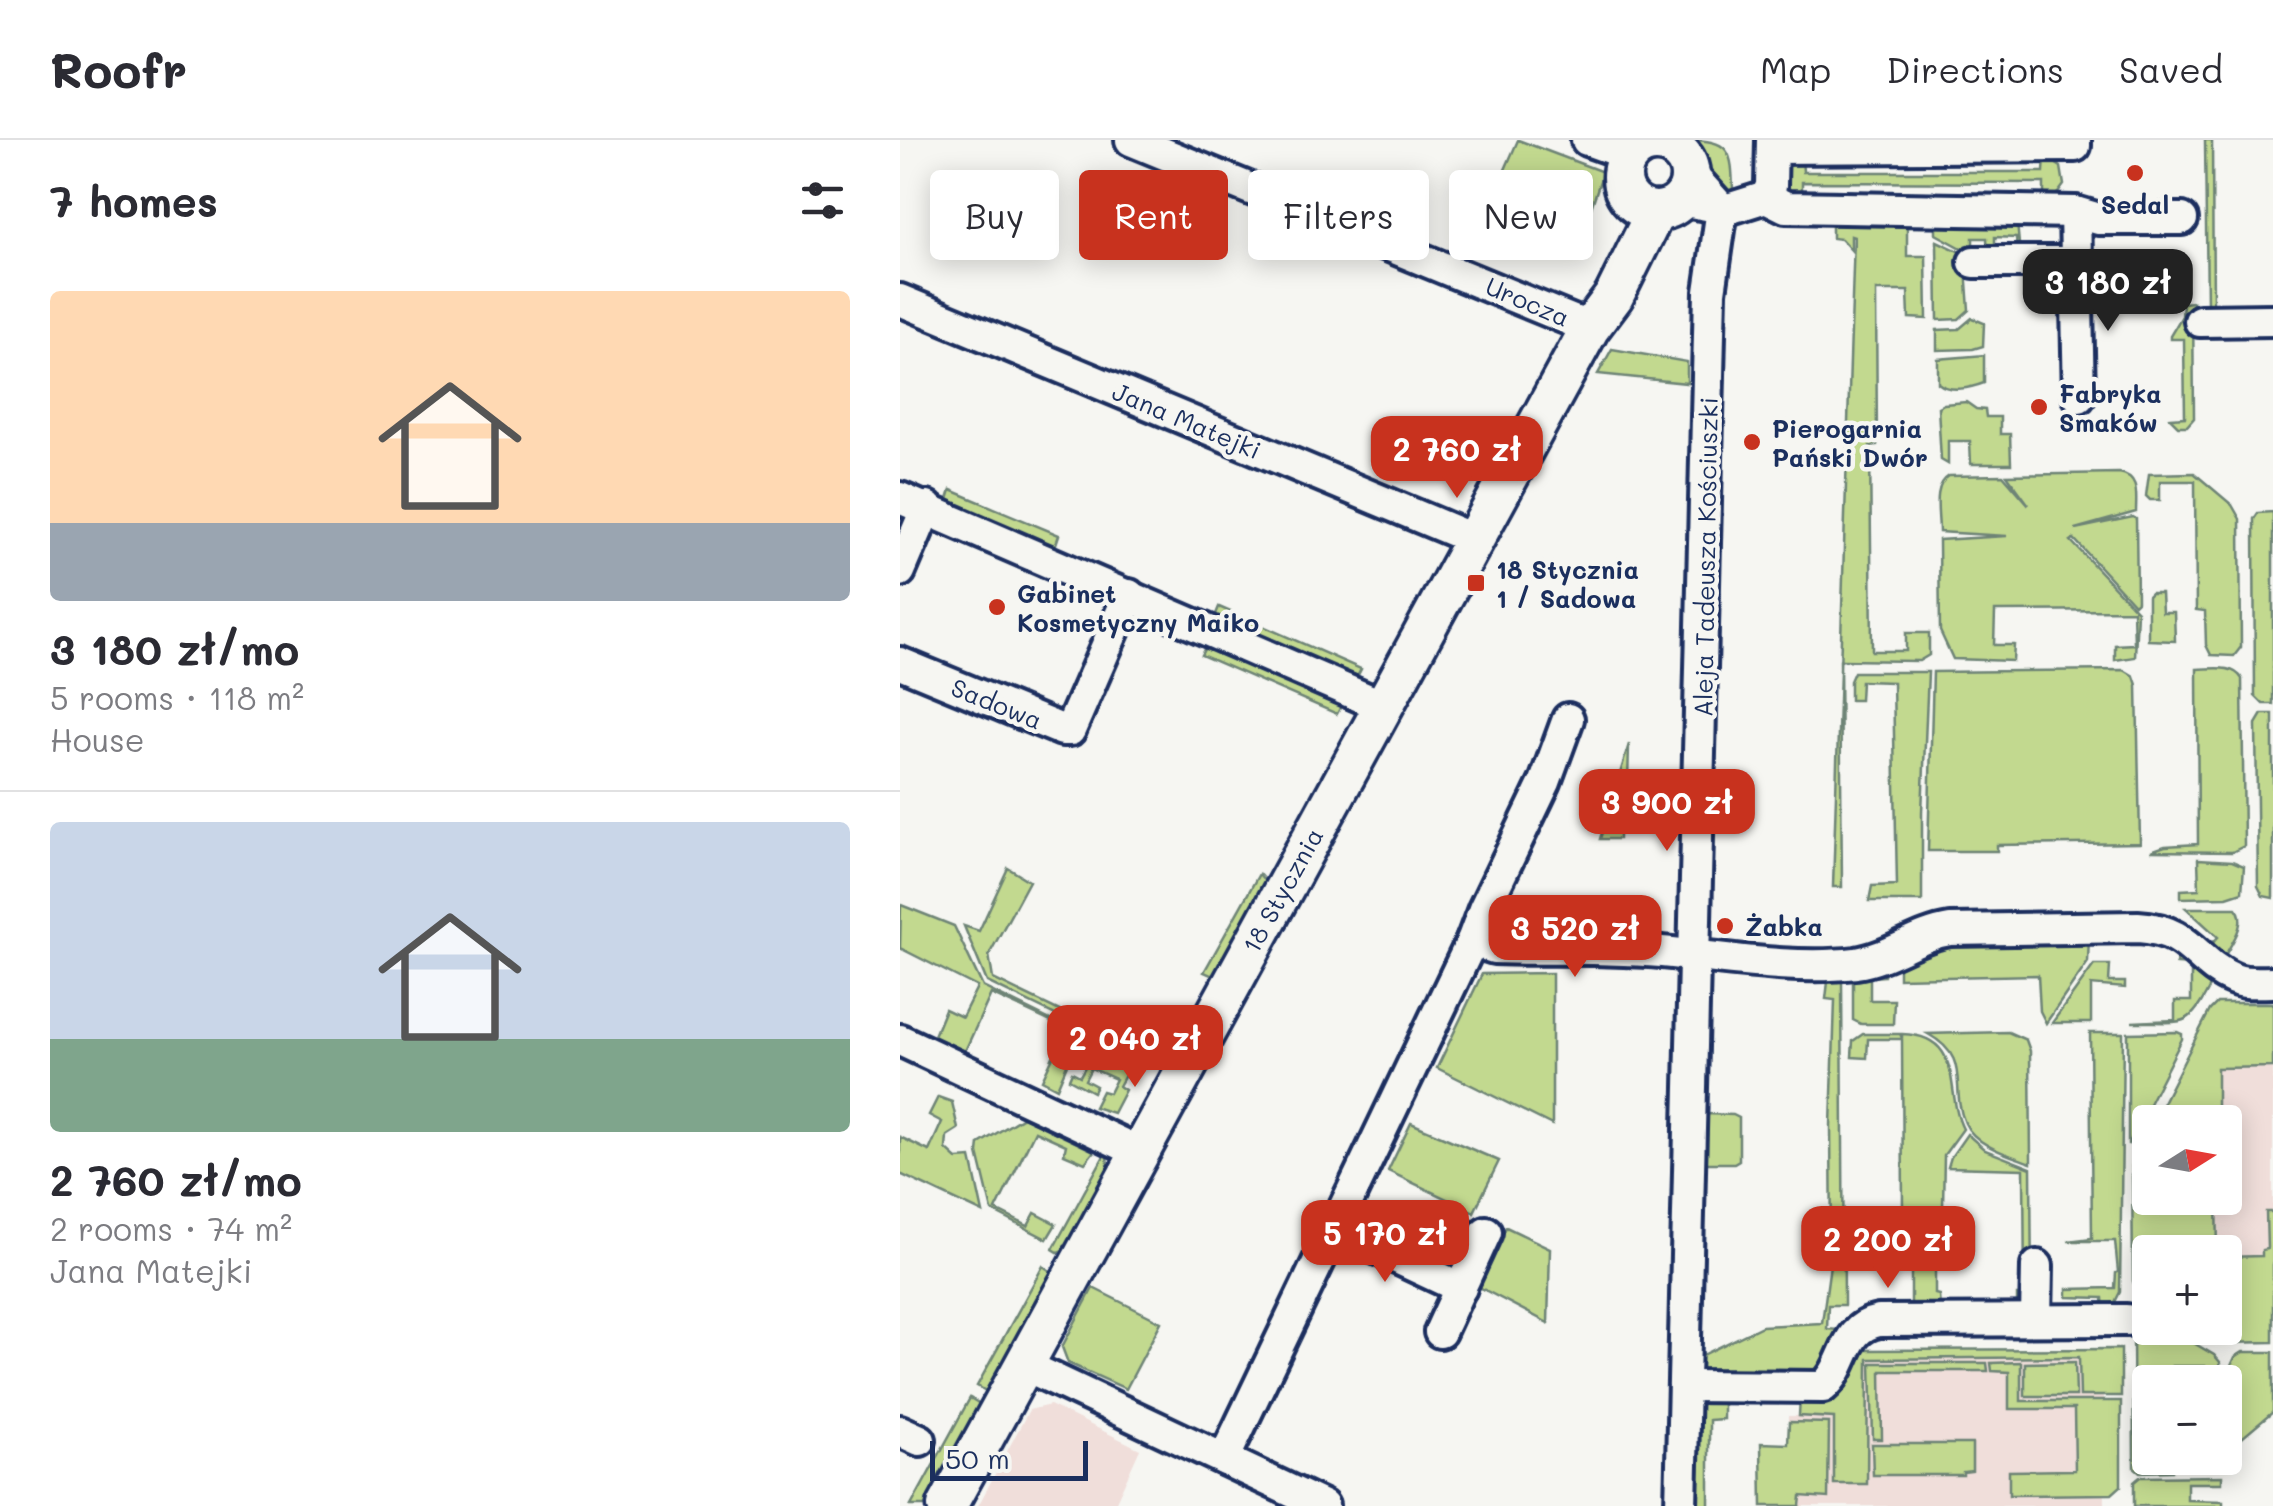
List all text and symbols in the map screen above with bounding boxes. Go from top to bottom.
text: Roofr [50,38,187,100]
text: Map [1760,46,1831,92]
text: Directions [1886,46,2064,92]
text: Saved [2119,46,2223,92]
marker: Sedal [2124,162,2146,184]
chip: Buy [930,170,1059,260]
chip: Rent [1079,170,1228,260]
chip: Filters [1248,170,1429,260]
chip: New [1449,170,1593,260]
text: 7 homes [50,173,218,228]
icon: filters [795,173,850,228]
place label: Sedal [2101,188,2169,220]
pin: 3 180 zł [2005,249,2211,334]
text: 3 180 zł [2045,260,2171,302]
street label: Urocza [1481,269,1575,333]
icon: home [360,356,540,536]
street label: Jana Matejki [1108,374,1266,466]
place label: Fabryka Smaków [2059,377,2162,438]
marker: Fabryka Smaków [2028,396,2050,418]
street label: Aleja Tadeusza Kościuszki [1686,397,1724,717]
place label: Pierogarnia Pański Dwór [1772,412,1928,473]
pin: 2 760 zł [1354,416,1560,501]
text: 2 760 zł [1393,427,1521,469]
marker: Pierogarnia Pański Dwór [1741,431,1763,453]
place label: 18 Stycznia 1 / Sadowa [1496,553,1639,614]
marker: 18 Stycznia 1 / Sadowa [1465,572,1487,594]
place label: Gabinet Kosmetyczny Maiko [1017,577,1259,639]
marker: Gabinet Kosmetyczny Maiko [986,596,1008,618]
text: 3 180 zł/mo [50,621,299,676]
street label: Sadowa [947,670,1047,736]
text: 5 rooms · 118 m² [50,676,304,718]
text: House [50,718,145,760]
pin: 3 900 zł [1564,769,1770,854]
text: 3 900 zł [1601,780,1733,822]
street label: 18 Stycznia [1235,822,1330,959]
icon: home [360,887,540,1067]
pin: 3 520 zł [1472,895,1678,980]
text: 3 520 zł [1511,906,1639,948]
place label: Żabka [1745,910,1823,942]
marker: Żabka [1714,915,1736,937]
pin: 2 040 zł [1032,1005,1238,1090]
text: 2 040 zł [1069,1016,1201,1058]
north arrow [2132,1105,2242,1215]
map controls [2132,1105,2242,1475]
text: 2 760 zł/mo [50,1152,302,1207]
pin: 5 170 zł [1282,1200,1488,1285]
pin: 2 200 zł [1785,1206,1991,1291]
text: 2 rooms · 74 m² [50,1207,292,1249]
text: 5 170 zł [1323,1211,1447,1253]
text: 2 200 zł [1823,1217,1953,1259]
button: + [2132,1235,2242,1345]
text: Jana Matejki [50,1249,252,1291]
button: − [2132,1365,2242,1475]
scale bar [930,1436,1088,1480]
text: 50 m [945,1440,1010,1476]

